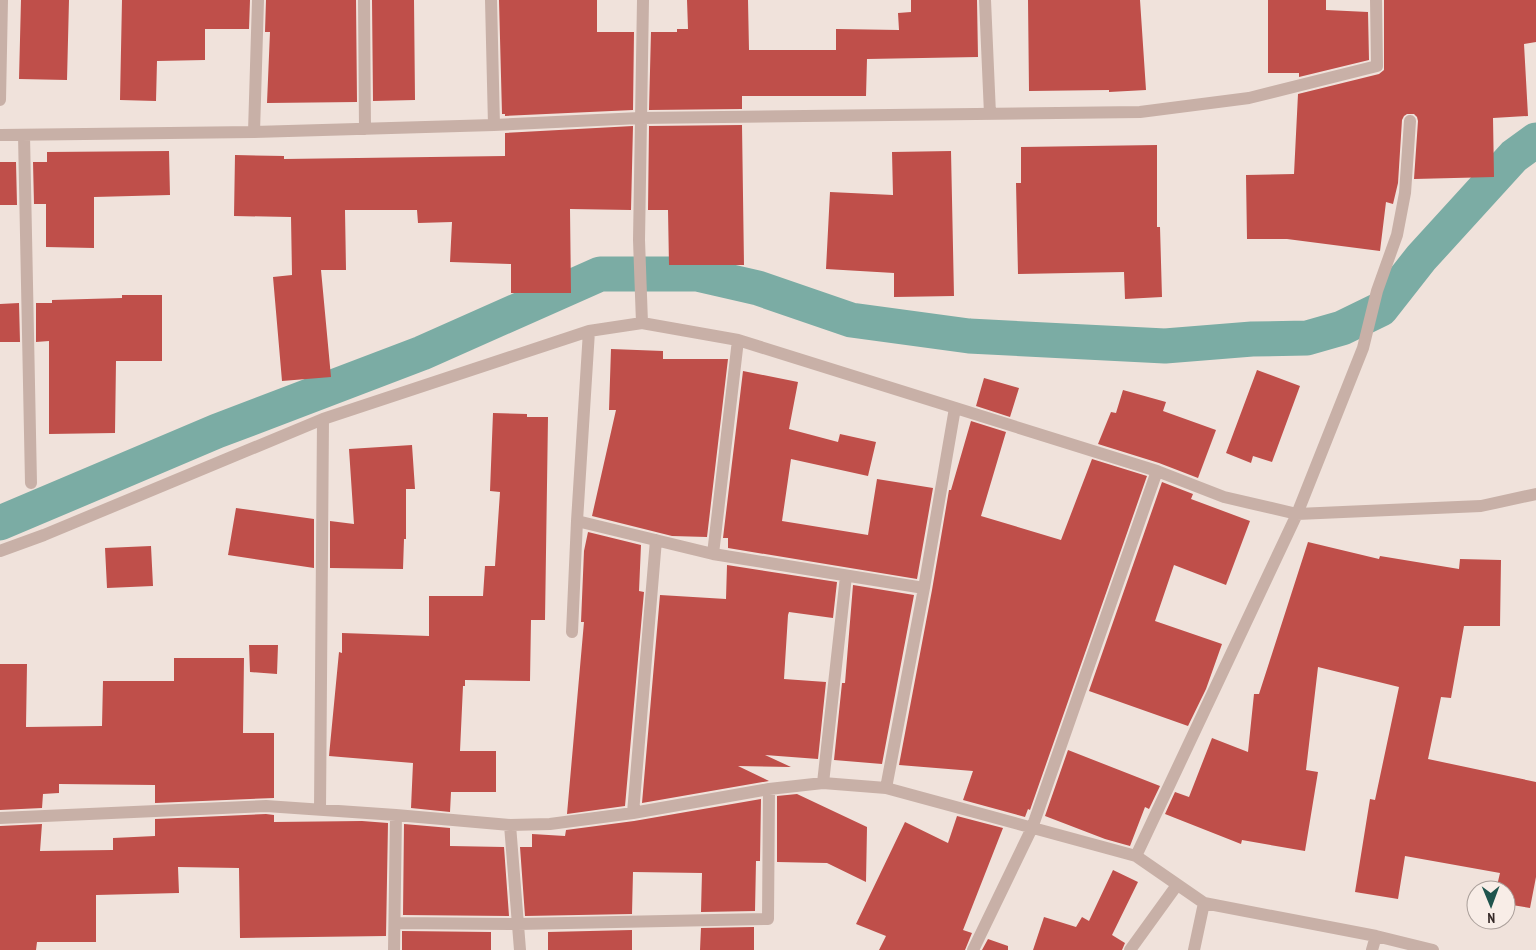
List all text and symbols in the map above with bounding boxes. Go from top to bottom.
north arrow [1466,880,1516,930]
text: N [1487,909,1495,927]

